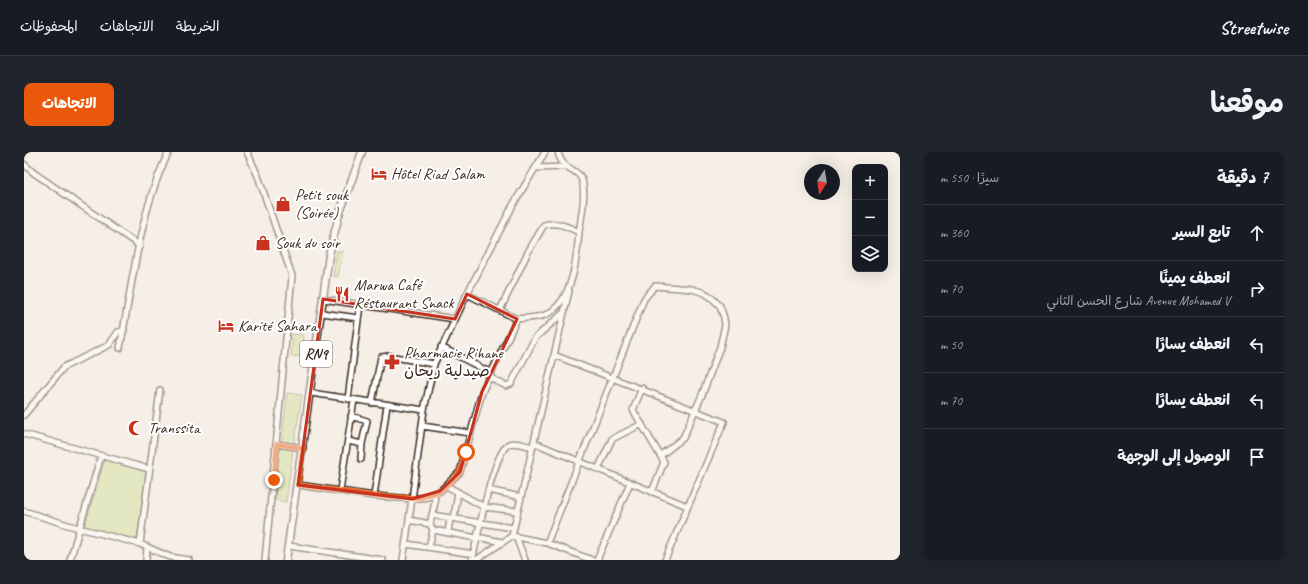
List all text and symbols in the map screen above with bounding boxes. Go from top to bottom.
text: Streetwise [1220,16,1288,40]
text: المحفوظات [20,18,78,35]
text: الاتجاهات [100,18,154,35]
text: الخريطة [176,18,219,35]
button: الاتجاهات [24,83,114,126]
text: موقعنا [1210,85,1284,120]
place label: Hôtel Riad Salam [391,164,486,184]
north arrow [804,164,840,200]
map controls [852,164,888,272]
button: + [852,164,888,200]
hotel icon: Hôtel Riad Salam [370,165,388,183]
text: 7 دقيقة [1217,167,1268,188]
text: سيرًا · 550 m [940,170,999,186]
place label: Petit souk (Soirée) [295,185,349,223]
shop icon: Petit souk (Soirée) [274,195,292,213]
button: − [852,200,888,236]
icon: ahead [1246,222,1268,244]
text: تابع السير [1173,223,1230,242]
text: 360 m [940,225,968,241]
place label: Souk du soir [275,233,342,253]
shop icon: Souk du soir [254,234,272,252]
button: layers [852,236,888,272]
text: انعطف يمينًا [1159,269,1230,288]
place label: Marwa Café Réstaurant Snack [354,275,455,313]
icon: right [1246,278,1268,300]
text: 70 m [940,281,962,297]
restaurant icon: Marwa Café Réstaurant Snack [333,285,351,303]
text: Avenue Mohamed V شارع الحسن الثاني [1046,293,1230,309]
place label: Karité Sahara [238,316,318,336]
hotel icon: Karité Sahara [217,317,235,335]
icon: left [1246,334,1268,356]
text: انعطف يسارًا [1155,335,1230,354]
text: 50 m [940,337,962,353]
road number: RN9 [300,341,332,367]
place label: Pharmacie Rihane صيدلية ريحان [404,343,504,381]
pharmacy icon: Pharmacie Rihane صيدلية ريحان [383,353,401,371]
icon: left [1246,390,1268,412]
text: انعطف يسارًا [1155,391,1230,410]
text: 70 m [940,393,962,409]
place label: Transsita [148,418,201,438]
mosque icon: Transsita [127,419,145,437]
route start [457,443,475,461]
icon: arrive [1246,446,1268,468]
text: الوصول إلى الوجهة [1117,447,1230,466]
route end [265,471,283,489]

